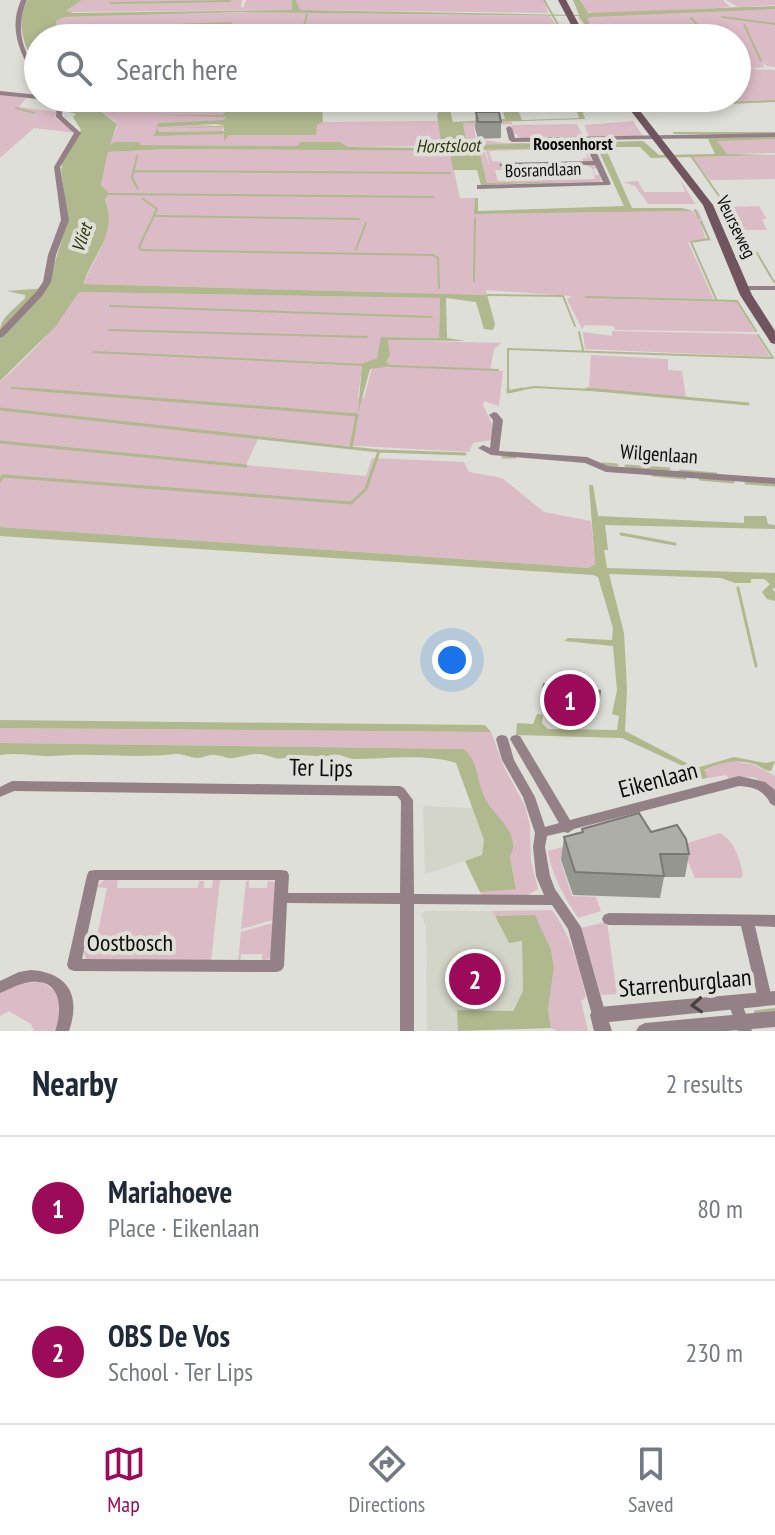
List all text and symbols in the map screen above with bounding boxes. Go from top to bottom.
search box [24,24,751,112]
icon: search [52,46,96,90]
text: Search here [116,49,238,88]
district label: Roosenhorst [533,132,613,155]
water label: Horstsloot [416,133,482,158]
street label: Bosrandlaan [504,157,582,182]
street label: Veurseweg [711,191,761,262]
water label: Vliet [66,219,98,255]
street label: Wilgenlaan [619,438,699,470]
your location [432,640,472,680]
pin: 1 [544,670,596,730]
street label: Ter Lips [289,751,353,784]
street label: Eikenlaan [615,754,701,805]
street label: Oostbosch [87,927,173,958]
pin: 2 [449,949,501,1009]
street label: Starrenburglaan [617,961,753,1004]
one-way arrow [690,996,703,1013]
text: Nearby [32,1061,117,1105]
text: 2 results [666,1067,743,1100]
text: Mariahoeve [108,1172,232,1211]
text: 1 [52,1192,64,1225]
text: 80 m [697,1192,743,1225]
text: Place · Eikenlaan [108,1211,259,1244]
text: OBS De Vos [108,1316,230,1355]
text: 2 [52,1336,64,1369]
text: 230 m [685,1336,743,1369]
text: School · Ter Lips [108,1355,253,1388]
tab: Map [102,1442,146,1518]
tab: Directions [349,1442,425,1518]
tab: Saved [628,1442,673,1518]

